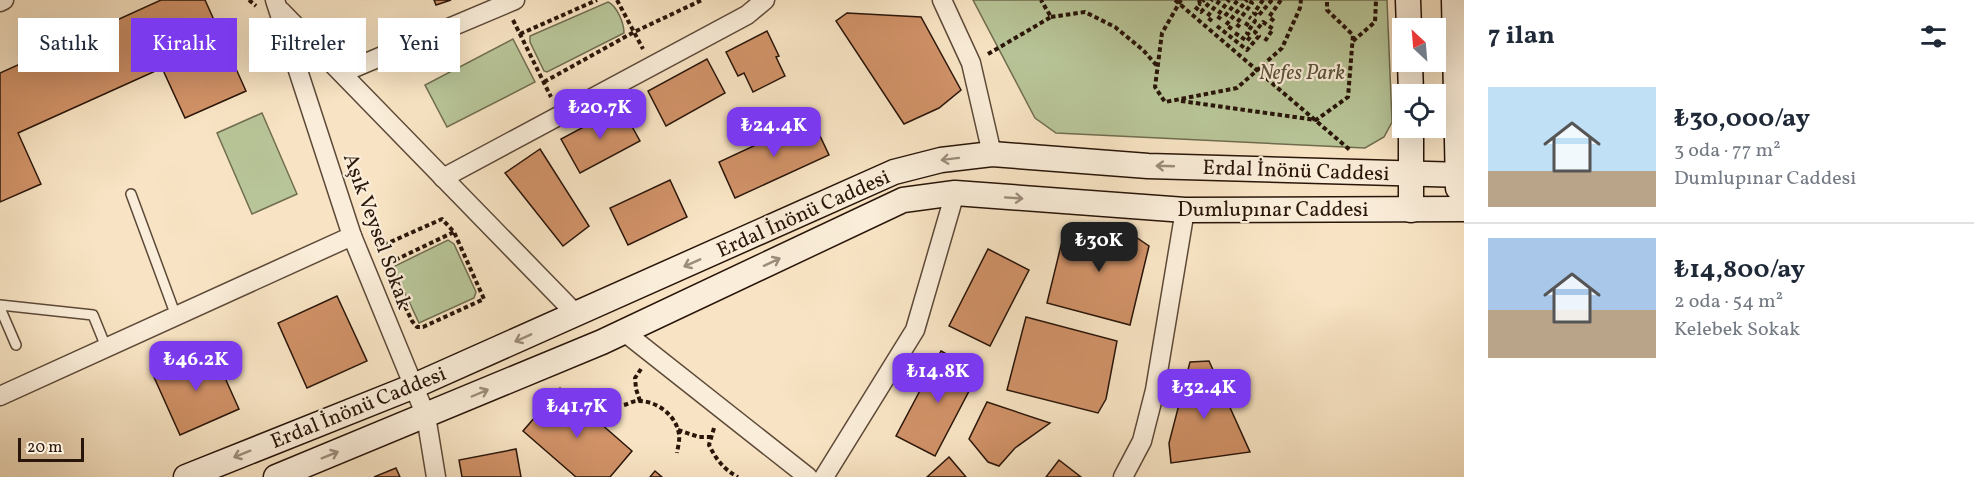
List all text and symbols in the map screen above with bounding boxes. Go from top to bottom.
chip: Satılık [18,18,119,72]
chip: Kiralık [131,18,237,72]
chip: Filtreler [249,18,366,72]
chip: Yeni [378,18,460,72]
north arrow [1392,18,1446,72]
map controls [1392,18,1446,138]
text: 7 ilan [1488,18,1555,54]
icon: filters [1917,20,1950,53]
park label: Nefes Park [1259,59,1345,88]
button: locate [1392,84,1446,138]
pin: ₺20.7K [551,89,649,140]
text: ₺20.7K [568,94,632,122]
text: ₺30,000/ay [1674,101,1810,137]
pin: ₺24.4K [725,107,823,158]
icon: home [1536,111,1608,183]
text: ₺24.4K [741,112,807,140]
text: 3 oda · 77 m² [1674,137,1781,165]
street label: Aşık Veysel Sokak [335,150,418,314]
one-way arrow [941,154,960,165]
street label: Erdal İnönü Caddesi [1202,154,1390,189]
one-way arrow [1156,161,1176,172]
street label: Erdal İnönü Caddesi [712,163,895,266]
text: Dumlupınar Caddesi [1674,165,1856,193]
one-way arrow [1003,192,1023,203]
street label: Dumlupınar Caddesi [1177,196,1369,225]
pin: ₺30K [1063,222,1135,273]
text: ₺30K [1075,227,1123,255]
text: ₺14,800/ay [1674,252,1805,288]
one-way arrow [763,255,781,267]
one-way arrow [683,258,701,269]
icon: home [1536,262,1608,334]
text: 2 oda · 54 m² [1674,288,1783,316]
text: Kelebek Sokak [1674,316,1800,344]
one-way arrow [515,333,533,344]
pin: ₺46.2K [147,341,245,392]
text: ₺46.2K [163,346,229,374]
pin: ₺14.8K [889,353,987,404]
text: ₺14.8K [906,358,970,386]
street label: Erdal İnönü Caddesi [266,360,451,457]
pin: ₺32.4K [1155,369,1253,420]
text: ₺32.4K [1172,374,1236,402]
one-way arrow [470,387,488,398]
pin: ₺41.7K [528,388,626,439]
text: ₺41.7K [546,393,608,421]
scale bar [18,435,84,462]
text: 20 m [27,437,62,459]
one-way arrow [234,449,252,460]
one-way arrow [320,449,338,460]

